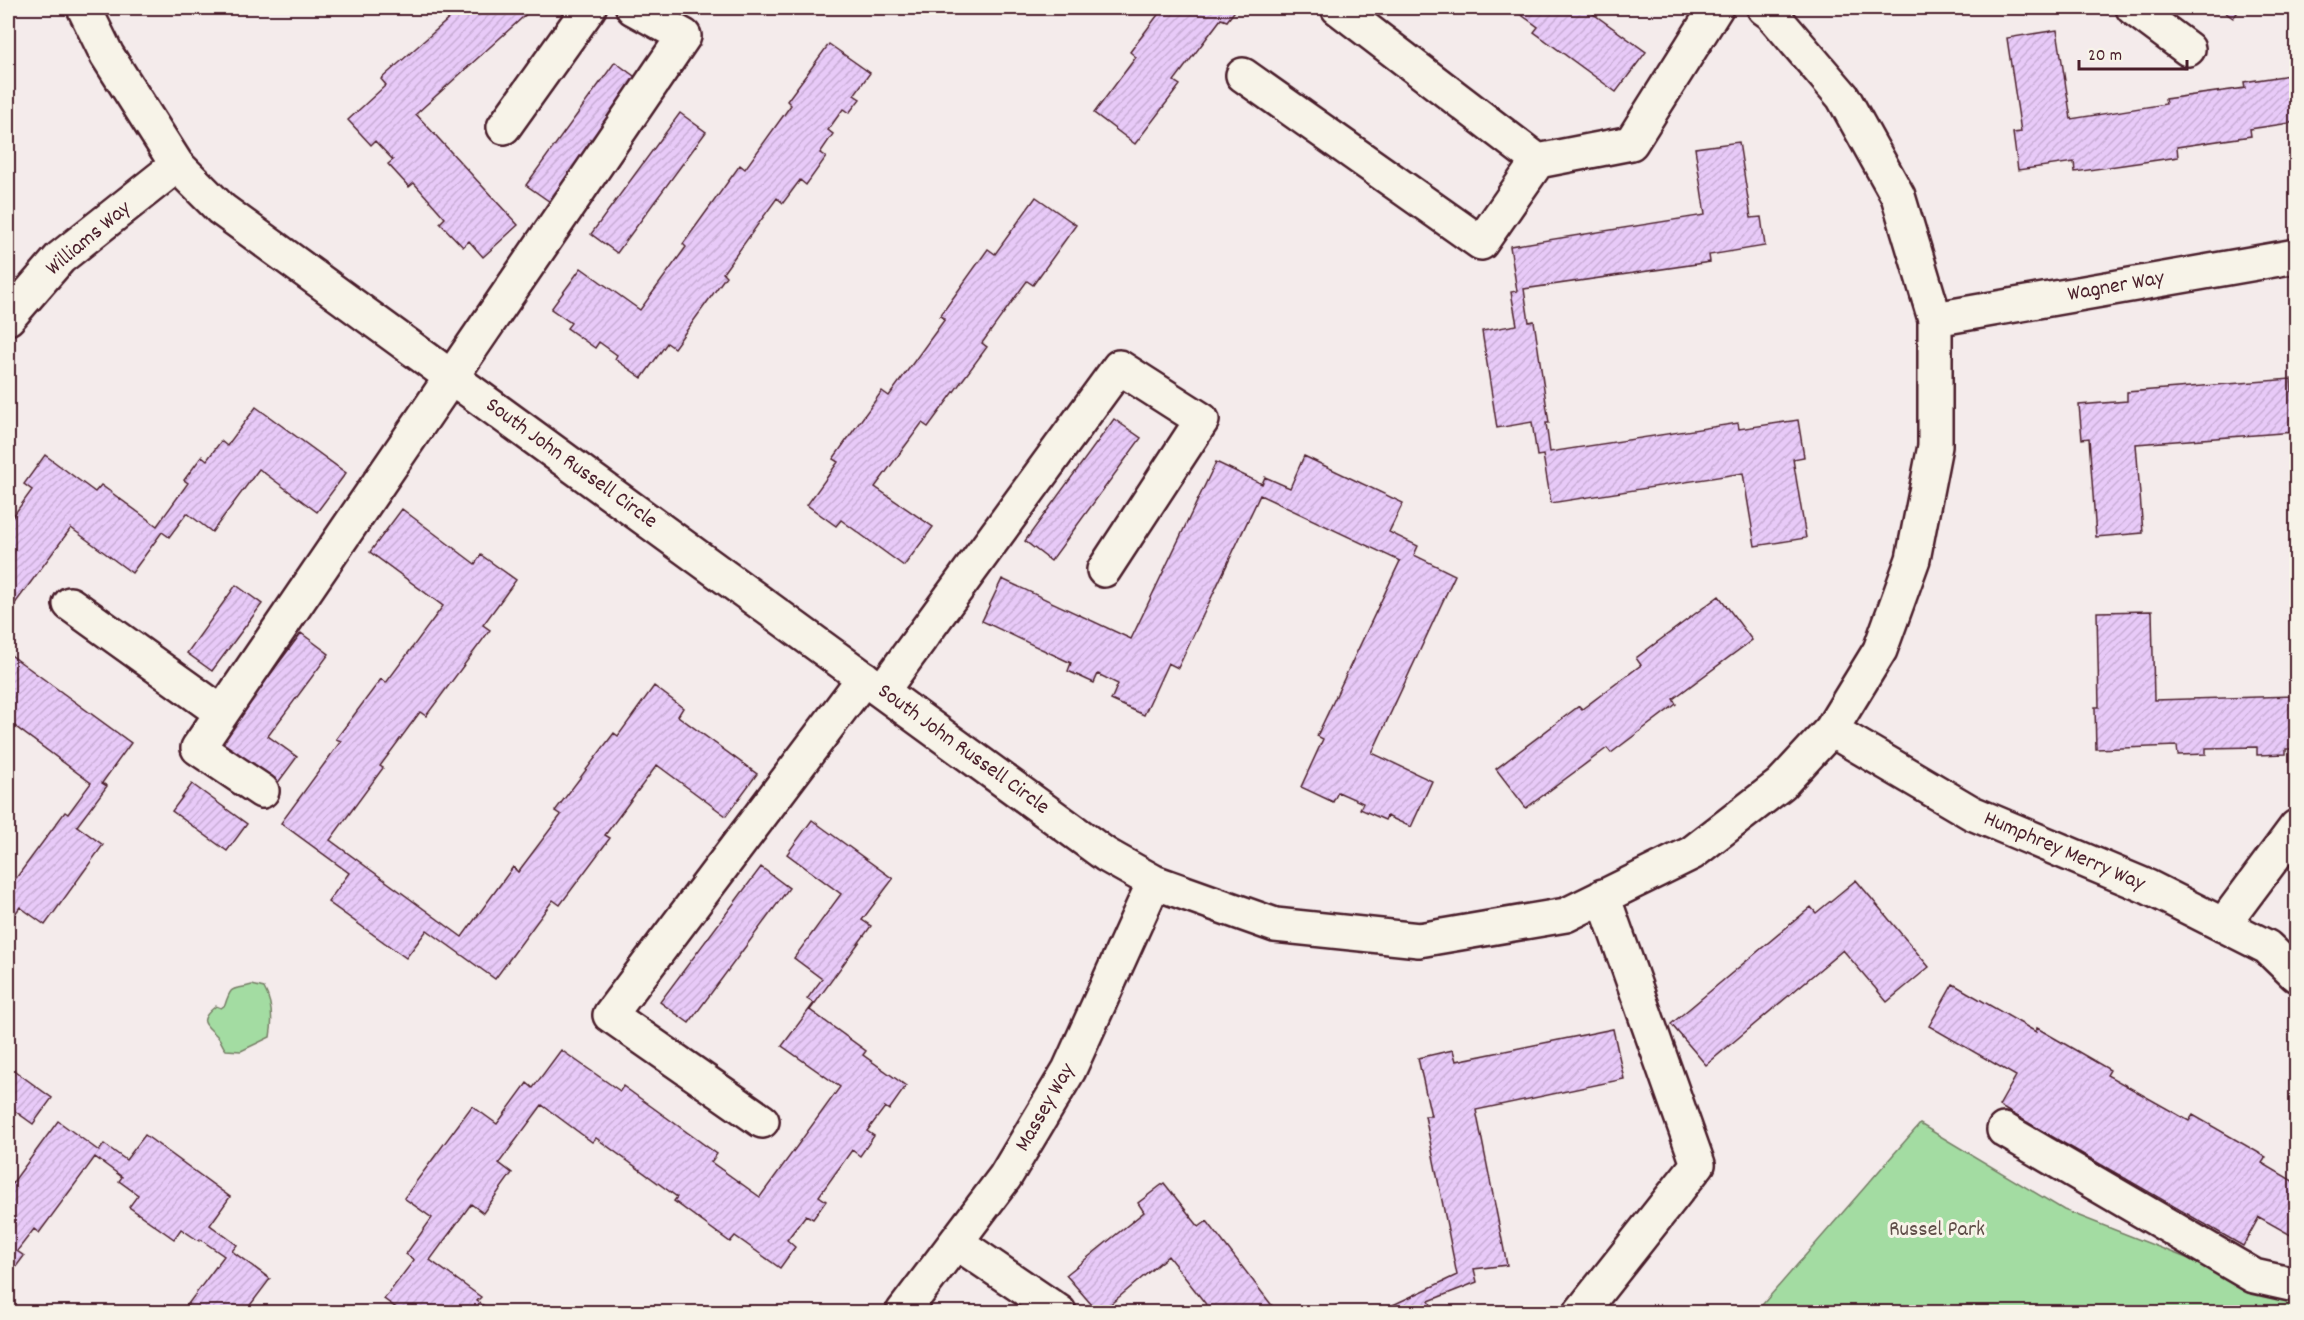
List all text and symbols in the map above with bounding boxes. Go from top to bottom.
scale bar [2079,33,2187,71]
text: 20 m [2088,44,2122,69]
street label: Williams Way [40,193,139,284]
street label: Wagner Way [2065,263,2168,311]
street label: South John Russell Circle [479,391,663,537]
street label: South John Russell Circle [871,677,1055,823]
street label: Humphrey Merry Way [1979,804,2150,900]
street label: Massey Way [1008,1057,1084,1158]
park label: Russel Park [1889,1215,1985,1246]

